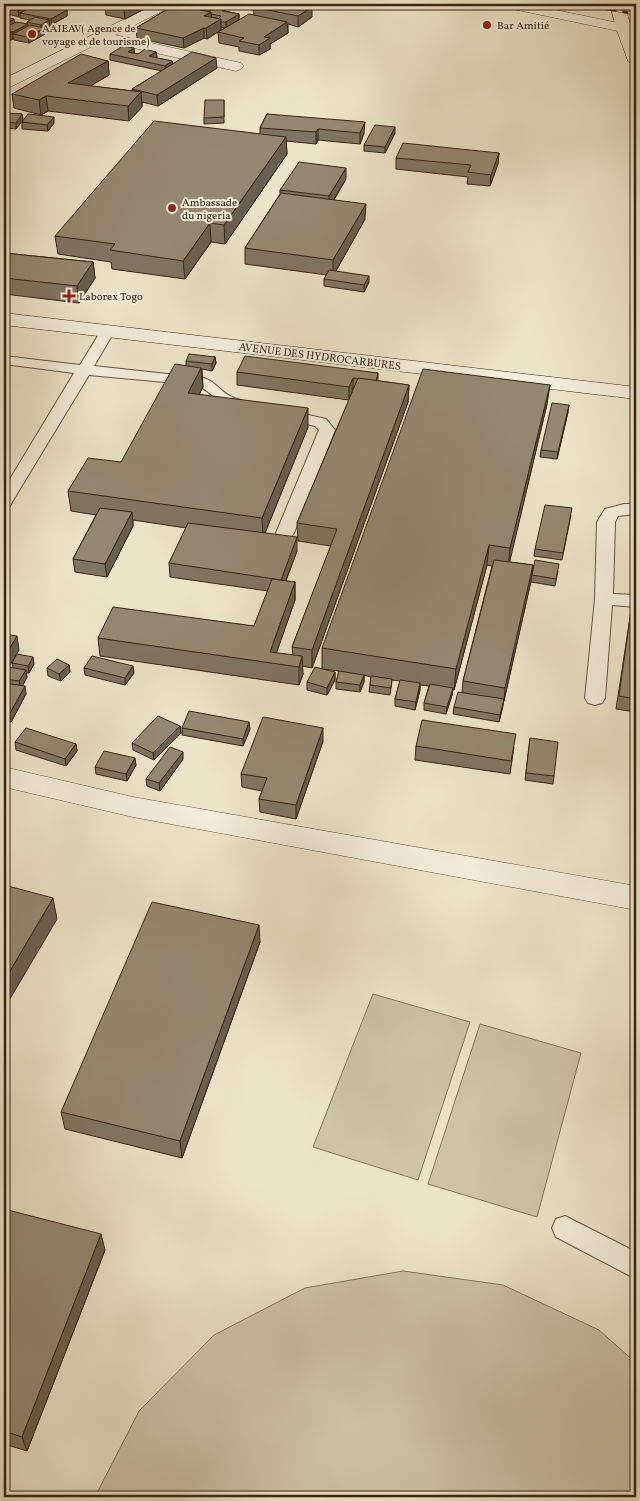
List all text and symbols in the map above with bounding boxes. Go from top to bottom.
marker: Bar Amitié [481,19,493,31]
place label: Bar Amitié [497,19,549,34]
place label: AAIEAV( Agence de voyage et de tourisme) [42,22,149,50]
marker: AAIEAV( Agence de voyage et de tourisme) [26,28,38,40]
place label: Ambassade du nigeria [182,196,237,224]
marker: Ambassade du nigeria [166,202,178,214]
marker: Laborex Togo [63,290,75,302]
place label: Laborex Togo [79,290,143,305]
street label: AVENUE DES HYDROCARBURES [238,340,402,375]

